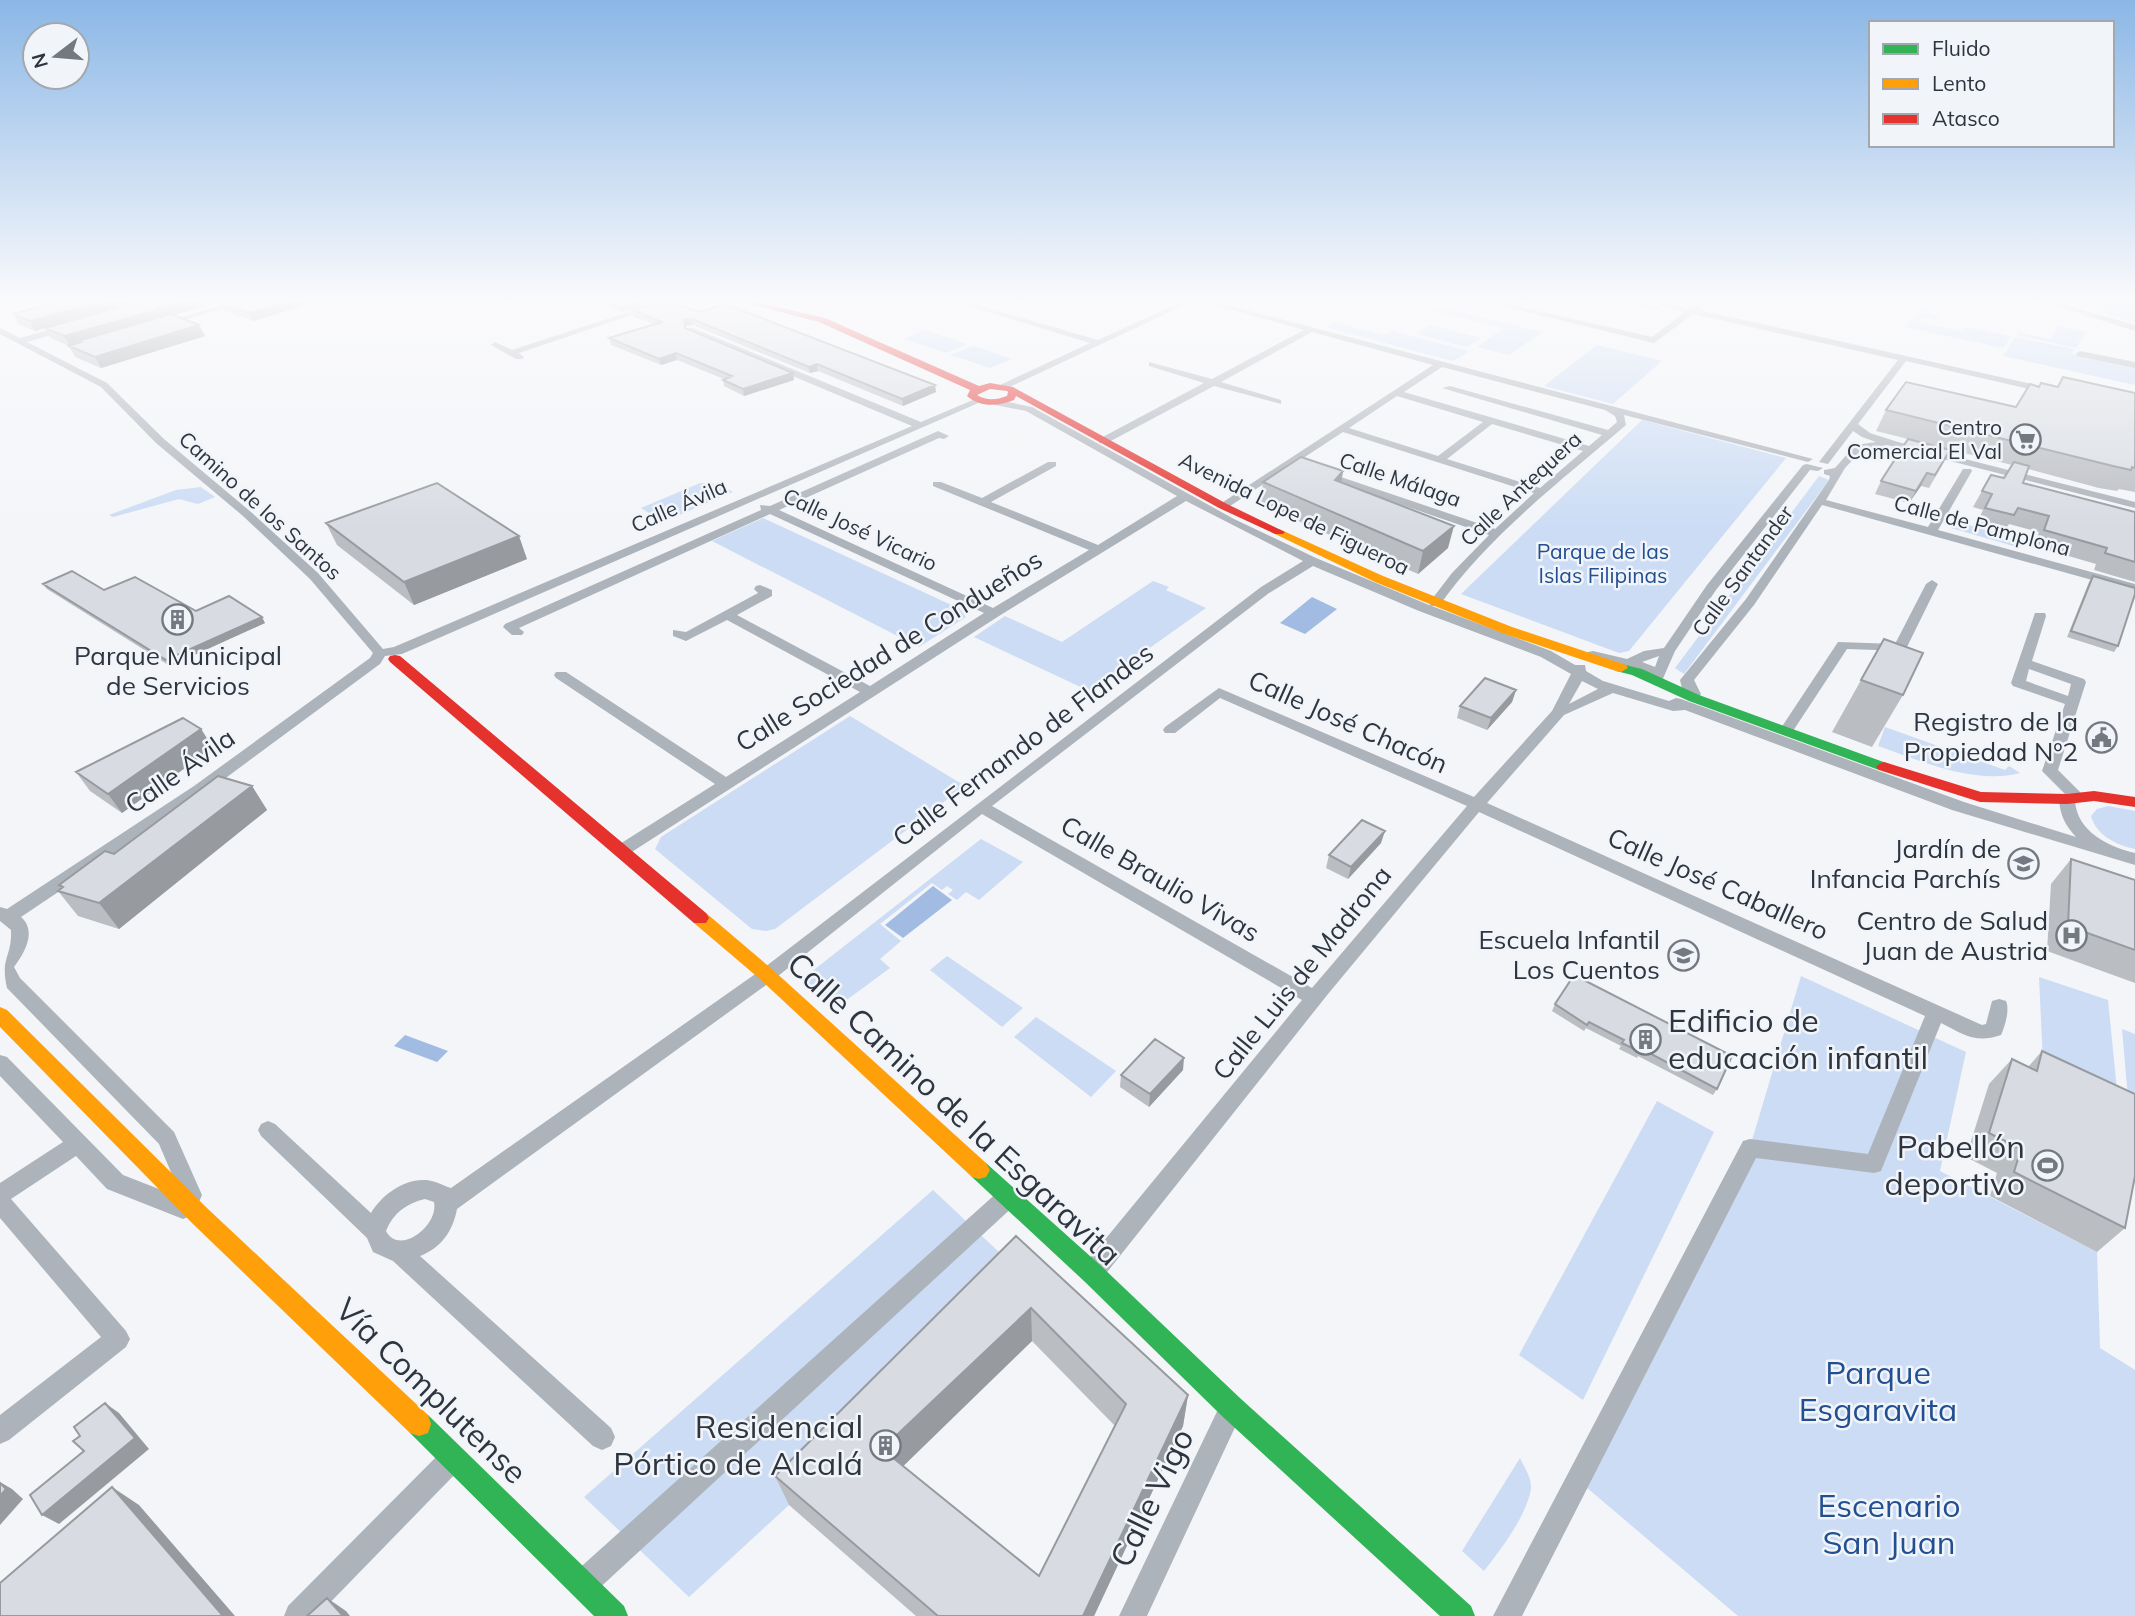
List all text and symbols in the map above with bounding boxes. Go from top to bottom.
north arrow [21,21,91,91]
legend [1869,21,2114,147]
text: Fluido [1932,35,1991,61]
text: N [26,50,53,71]
text: Lento [1932,70,1986,96]
text: Atasco [1932,105,2000,131]
place label: Centro Comercial El Val [1847,414,2002,464]
supermarket icon: Centro Comercial El Val [2008,423,2042,457]
street label: Camino de los Santos [174,425,347,585]
street label: Calle Antequera [1454,425,1586,551]
street label: Avenida Lope de Figueroa [1175,446,1414,580]
street label: Calle Málaga [1336,446,1465,512]
street label: Calle Ávila [627,472,731,538]
street label: Calle José Vicario [779,482,942,576]
street label: Calle de Pamplona [1891,489,2073,561]
street label: Calle Santander [1686,500,1799,641]
park label: Parque de las Islas Filipinas [1537,538,1669,588]
street label: Calle Sociedad de Condueños [729,542,1048,759]
building icon: Parque Municipal de Servicios [161,603,195,637]
street label: Calle Fernando de Flandes [886,636,1160,853]
place label: Parque Municipal de Servicios [74,639,282,702]
street label: Calle José Chacón [1243,663,1453,780]
place label: Registro de la Propiedad Nº2 [1904,705,2078,768]
public building icon: Registro de la Propiedad Nº2 [2084,720,2118,754]
street label: Calle Ávila [118,721,241,820]
street label: Calle Braulio Vivas [1055,808,1266,949]
street label: Calle José Caballero [1603,820,1834,947]
place label: Jardín de Infancia Parchís [1810,832,2001,895]
school or university icon: Jardín de Infancia Parchís [2007,847,2041,881]
street label: Calle Luis de Madrona [1205,859,1398,1086]
place label: Centro de Salud Juan de Austria [1857,904,2048,967]
hospital icon: Centro de Salud Juan de Austria [2054,919,2088,953]
place label: Escuela Infantil Los Cuentos [1478,923,1660,986]
school or university icon: Escuela Infantil Los Cuentos [1666,938,1700,972]
street label: Calle Camino de la Esgaravita [779,943,1130,1274]
place label: Edificio de educación infantil [1668,1000,1928,1077]
building icon: Edificio de educación infantil [1628,1022,1662,1056]
place label: Pabellón deportivo [1885,1126,2025,1203]
sports icon: Pabellón deportivo [2031,1148,2065,1182]
street label: Vía Complutense [328,1289,536,1492]
park label: Parque Esgaravita [1799,1352,1957,1429]
place label: Residencial Pórtico de Alcalá [613,1406,863,1483]
street label: Calle Vigo [1100,1422,1202,1573]
building icon: Residencial Pórtico de Alcalá [869,1428,903,1462]
park label: Escenario San Juan [1818,1485,1960,1562]

